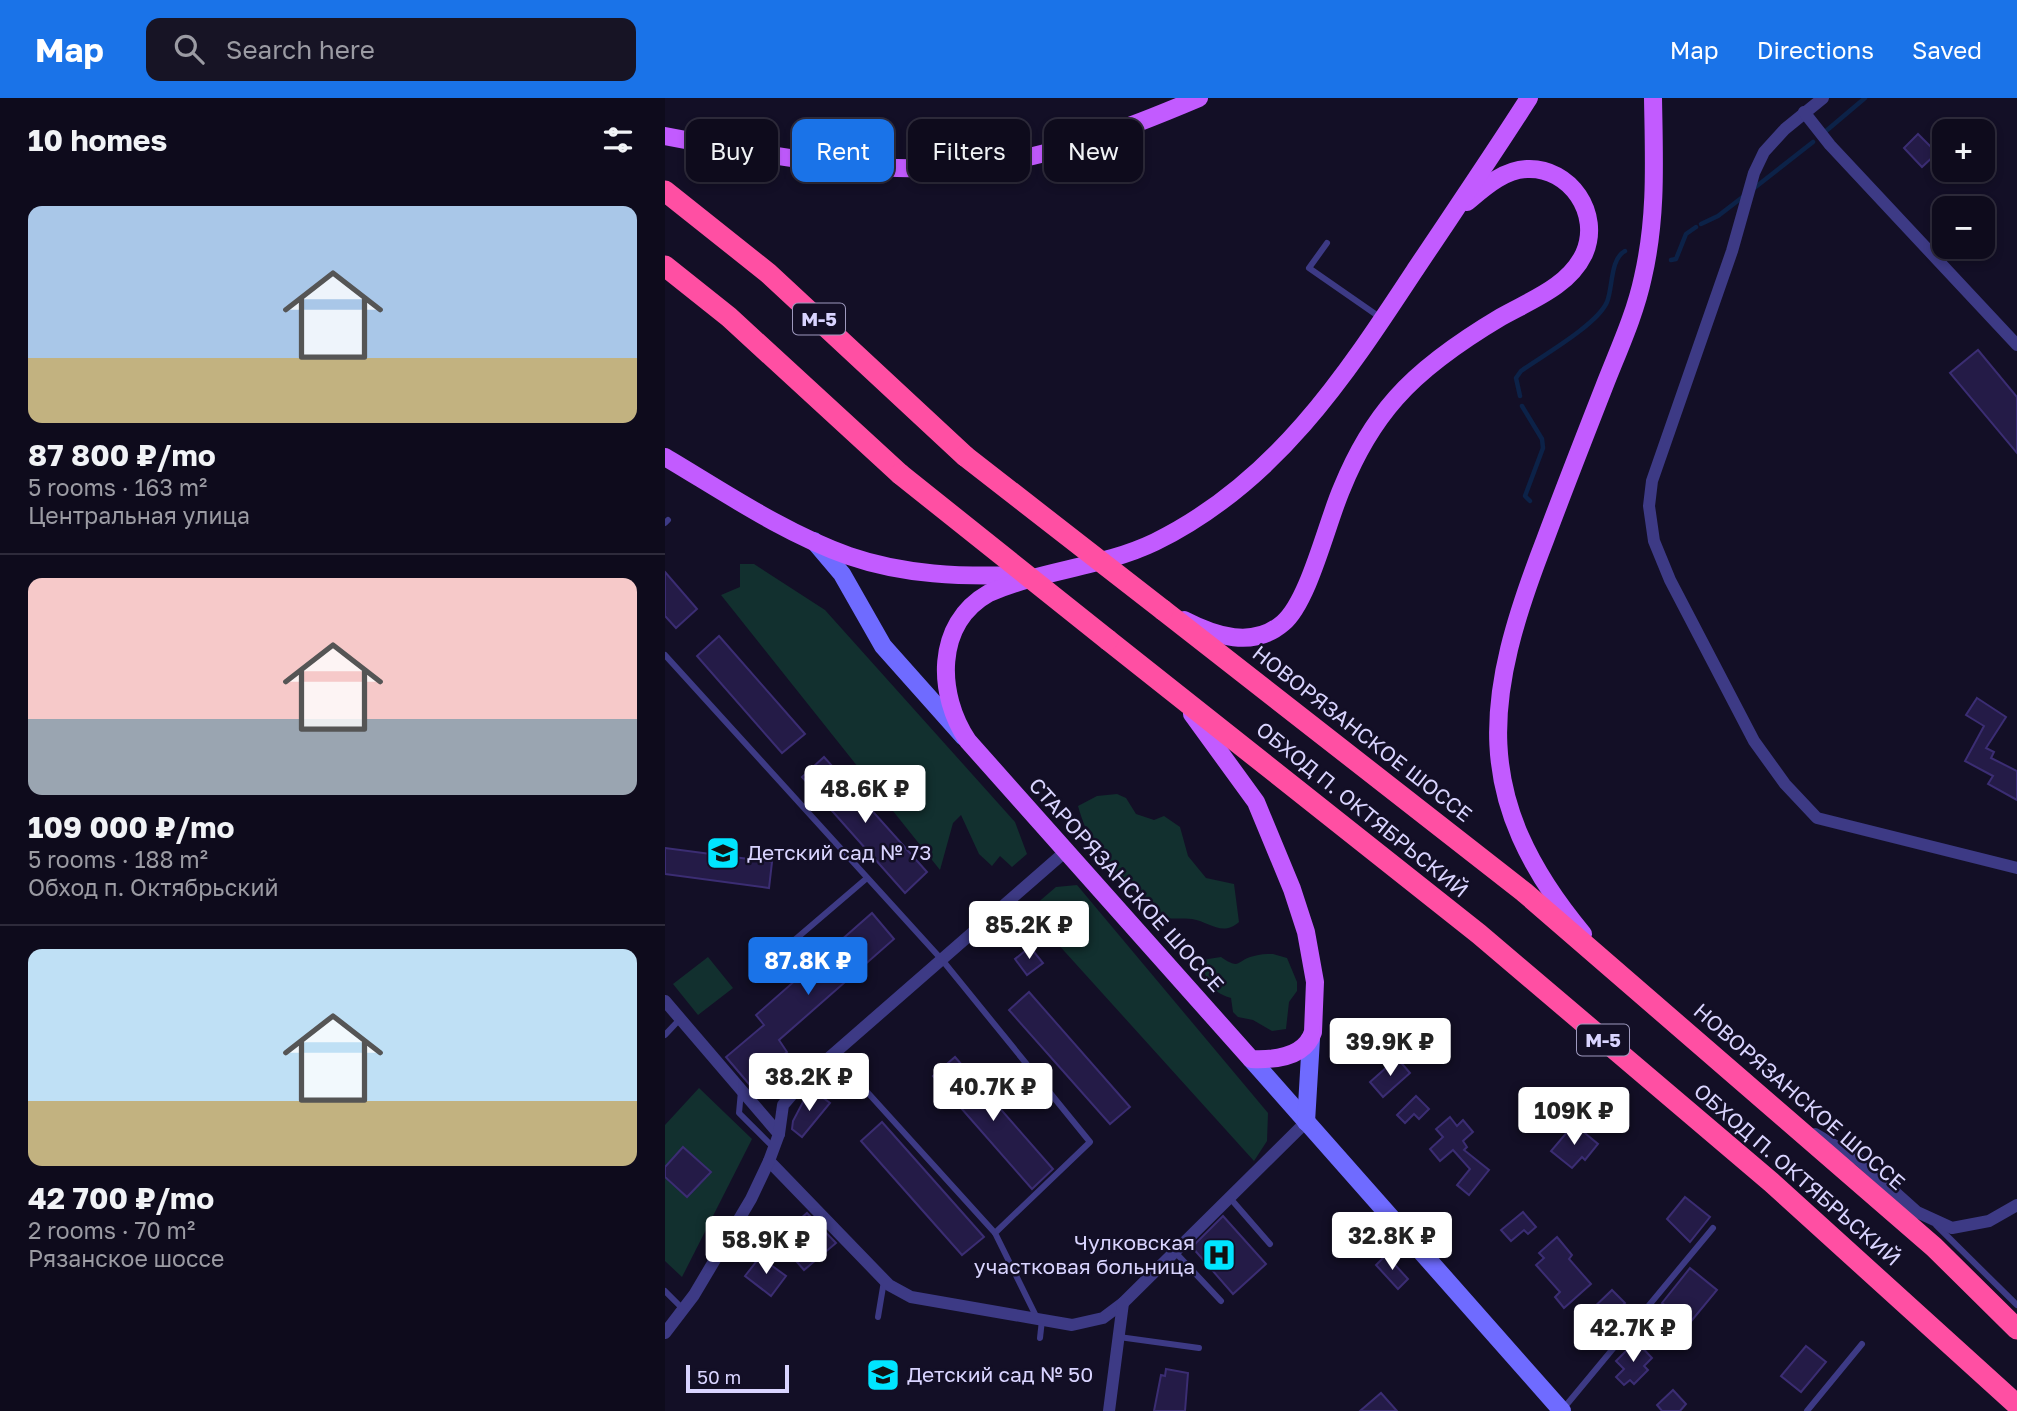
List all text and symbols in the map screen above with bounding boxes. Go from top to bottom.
search box [146,18,636,81]
text: Map [35,30,104,69]
icon: search [170,30,208,68]
text: Search here [226,34,375,65]
text: Map [1670,35,1719,64]
text: Directions [1757,35,1874,64]
text: Saved [1912,35,1982,64]
chip: Buy [686,119,778,182]
chip: Rent [792,119,894,182]
chip: Filters [908,119,1030,182]
chip: New [1044,119,1143,182]
map controls [1932,119,1995,259]
button: + [1932,119,1995,182]
icon: filters [599,121,637,159]
text: 10 homes [28,122,167,158]
button: − [1932,196,1995,259]
icon: home [270,252,396,378]
road number: М-5 [793,304,845,334]
text: 87 800 ₽/mo [28,437,216,473]
text: 5 rooms · 163 m² [28,473,207,501]
text: Центральная улица [28,501,250,529]
icon: home [270,624,396,750]
street label: НОВОРЯЗАНСКОЕ ШОССЕ [1248,639,1478,827]
street label: ОБХОД П. ОКТЯБРЬСКИЙ [1251,716,1474,903]
pin: 48.6K ₽ [800,766,930,825]
street label: СТАРОРЯЗАНСКОЕ ШОССЕ [1024,772,1230,997]
text: 48.6K ₽ [820,774,910,802]
text: 109 000 ₽/mo [28,809,234,845]
school or university icon: Детский сад № 73 [704,834,742,872]
place label: Детский сад № 73 [747,839,931,865]
text: 5 rooms · 188 m² [28,845,208,873]
text: Обход п. Октябрьский [28,873,278,901]
pin: 85.2K ₽ [964,902,1094,961]
text: 85.2K ₽ [985,910,1073,938]
pin: 87.8K ₽ [743,937,873,997]
text: 87.8K ₽ [764,946,852,974]
icon: home [270,995,396,1121]
street label: НОВОРЯЗАНСКОЕ ШОССЕ [1689,997,1911,1195]
pin: 39.9K ₽ [1325,1018,1455,1078]
road number: М-5 [1577,1024,1629,1056]
text: 39.9K ₽ [1346,1027,1434,1055]
pin: 38.2K ₽ [744,1054,874,1113]
text: 38.2K ₽ [765,1062,853,1090]
pin: 40.7K ₽ [928,1063,1058,1123]
text: 40.7K ₽ [949,1072,1037,1100]
street label: ОБХОД П. ОКТЯБРЬСКИЙ [1689,1077,1906,1271]
pin: 109K ₽ [1517,1088,1631,1147]
text: 109K ₽ [1534,1096,1614,1124]
text: 42 700 ₽/mo [28,1180,214,1216]
pin: 32.8K ₽ [1327,1212,1457,1272]
text: 2 rooms · 70 m² [28,1216,195,1244]
pin: 58.9K ₽ [701,1216,831,1276]
text: 32.8K ₽ [1348,1221,1436,1249]
text: 58.9K ₽ [722,1225,810,1253]
place label: Чулковская участковая больница [974,1229,1195,1279]
hospital icon: Чулковская участковая больница [1200,1236,1238,1274]
text: Рязанское шоссе [28,1244,224,1272]
pin: 42.7K ₽ [1568,1304,1698,1364]
text: 42.7K ₽ [1590,1313,1676,1341]
school or university icon: Детский сад № 50 [864,1356,902,1394]
place label: Детский сад № 50 [907,1361,1093,1387]
scale bar [686,1362,789,1394]
text: 50 m [697,1365,741,1388]

